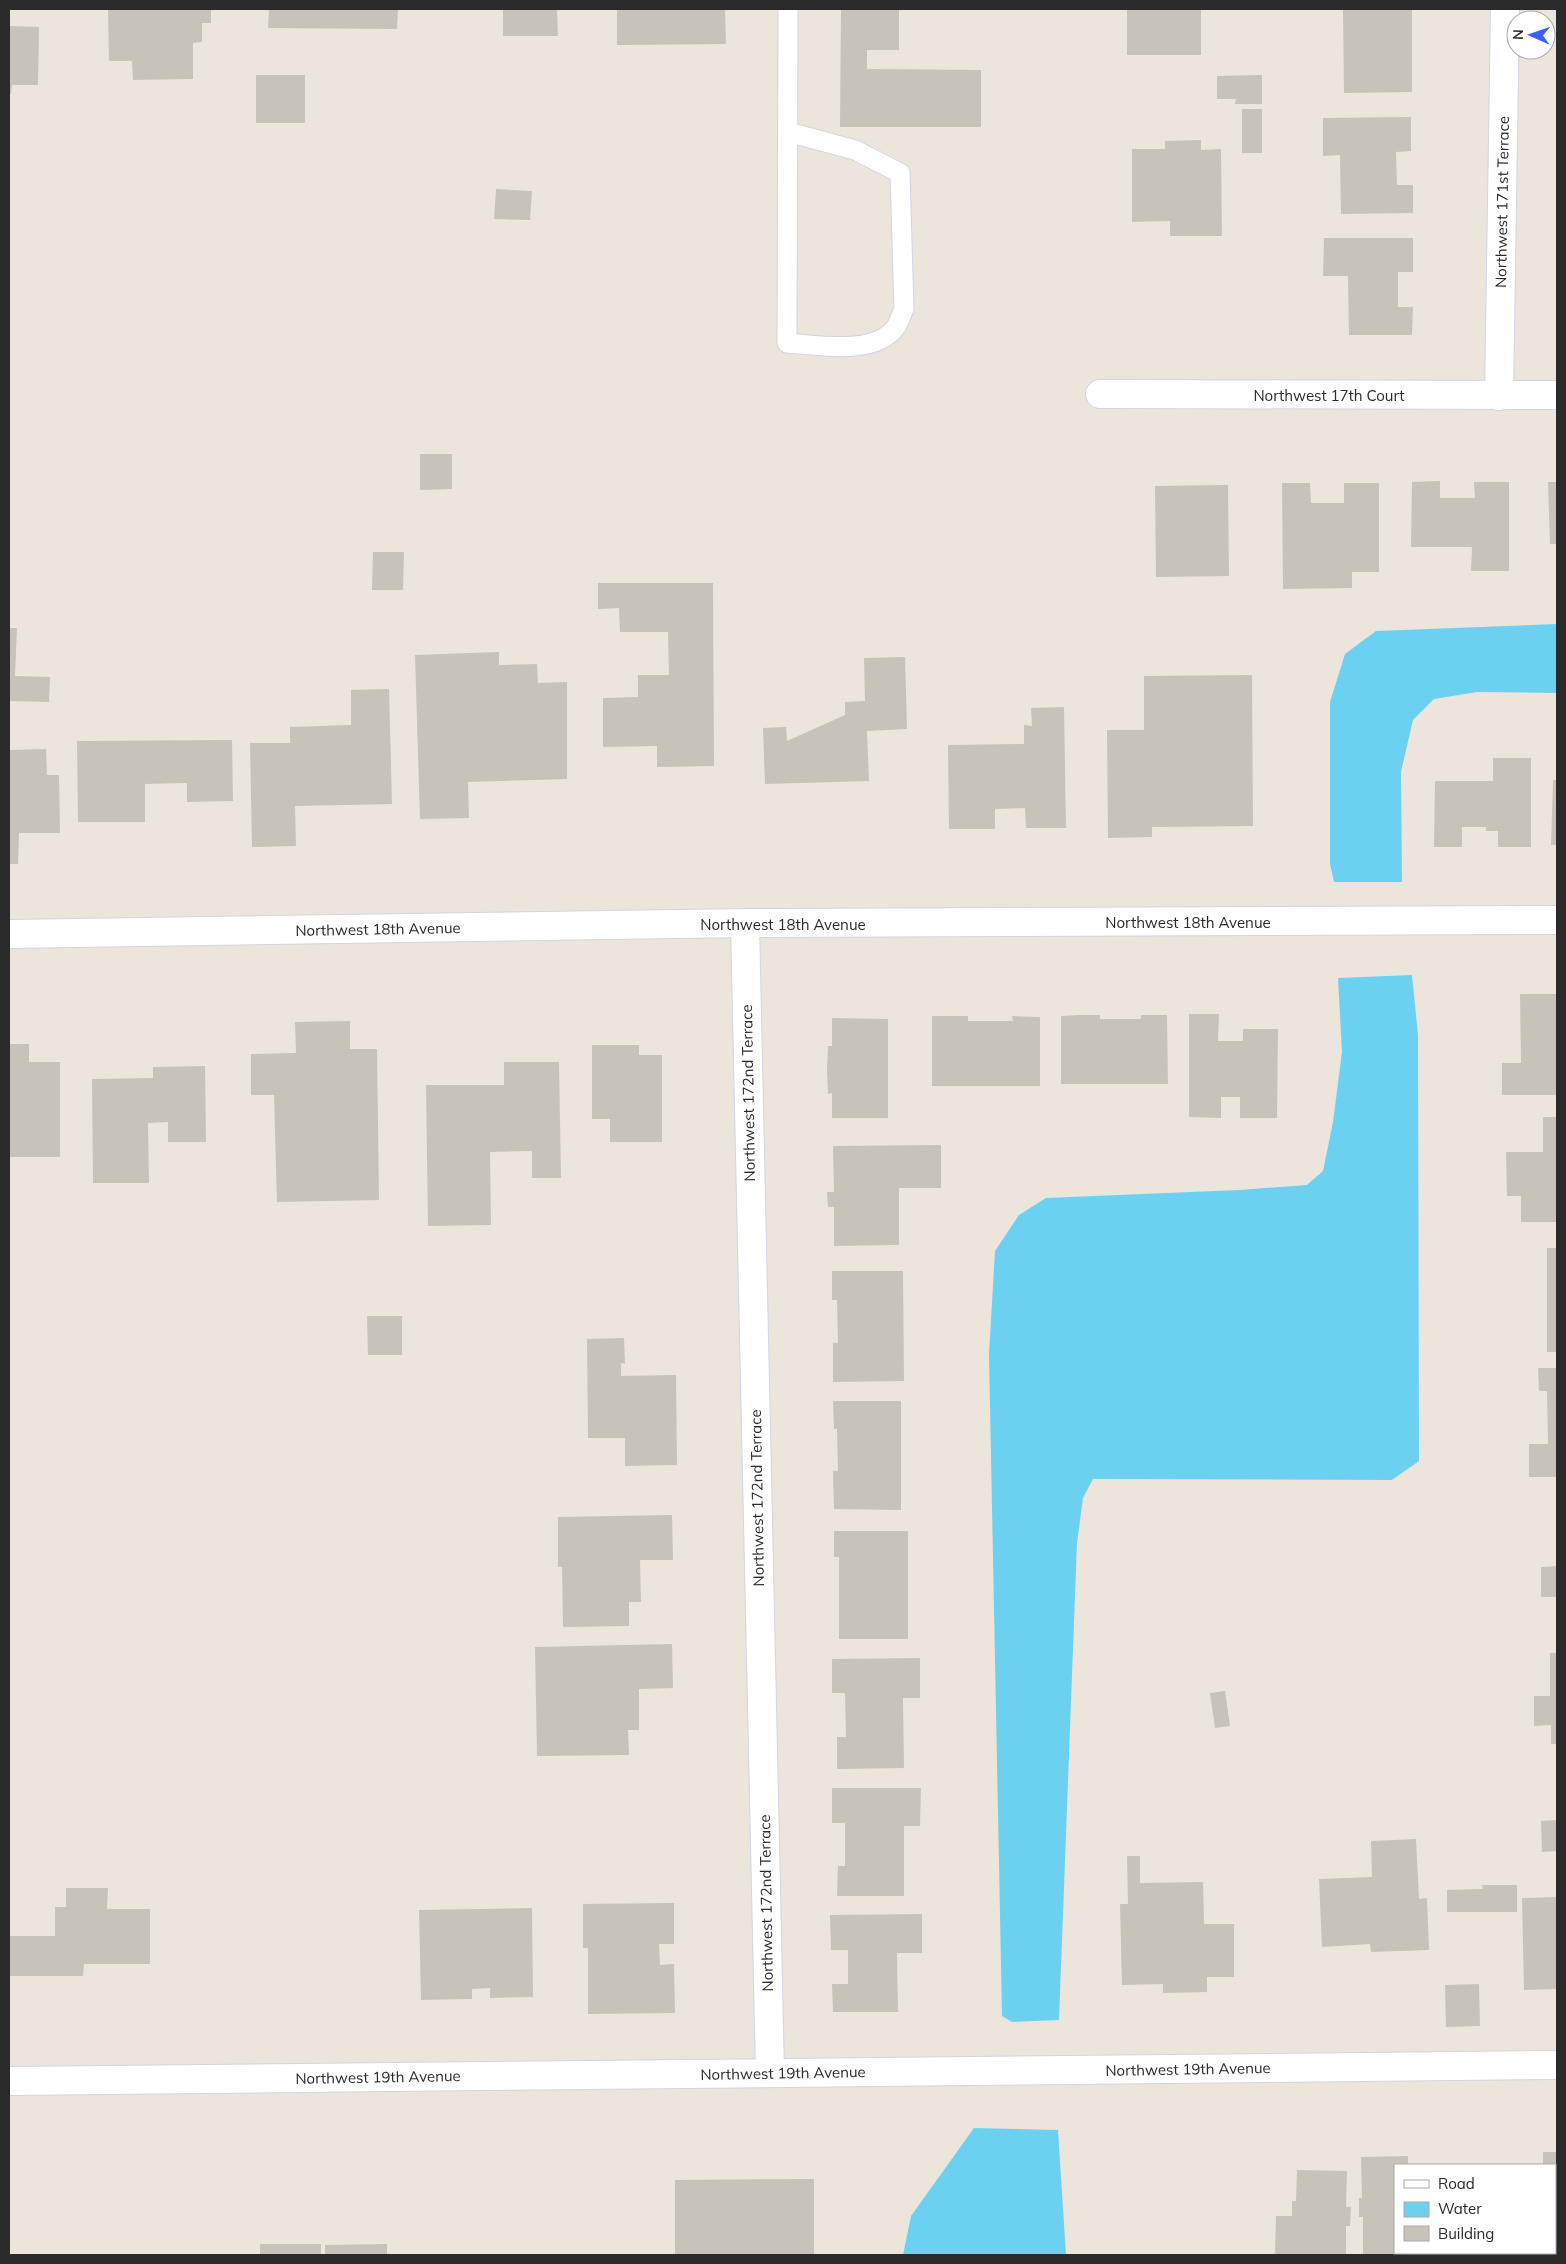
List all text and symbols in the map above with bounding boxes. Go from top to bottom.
north arrow [1506,10,1556,60]
text: N [1509,29,1527,40]
street label: Northwest 171st Terrace [1491,116,1513,288]
street label: Northwest 17th Court [1253,386,1405,405]
street label: Northwest 18th Avenue [1105,913,1271,932]
street label: Northwest 18th Avenue [700,915,866,934]
street label: Northwest 18th Avenue [295,918,461,940]
street label: Northwest 172nd Terrace [737,1004,759,1182]
street label: Northwest 172nd Terrace [746,1409,768,1587]
street label: Northwest 172nd Terrace [755,1814,777,1992]
street label: Northwest 19th Avenue [1105,2058,1271,2080]
street label: Northwest 19th Avenue [700,2062,866,2084]
street label: Northwest 19th Avenue [295,2066,461,2088]
legend [1394,2164,1556,2254]
text: Road [1438,2174,1475,2193]
text: Water [1438,2199,1482,2218]
text: Building [1438,2224,1494,2243]

